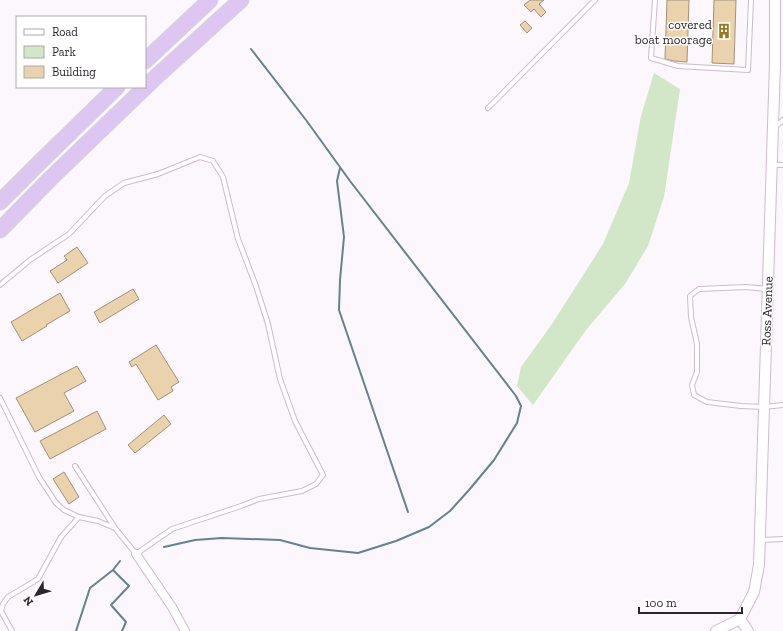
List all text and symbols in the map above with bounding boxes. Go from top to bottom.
legend [16,16,146,88]
place label: covered boat moorage [634,17,712,47]
building icon: covered boat moorage [715,22,733,40]
text: Road [52,25,78,39]
text: Park [52,45,77,59]
text: Building [52,65,96,79]
street label: Ross Avenue [758,276,776,346]
north arrow [16,575,56,615]
scale bar [639,589,742,615]
text: N [20,593,36,608]
text: 100 m [645,596,677,610]

